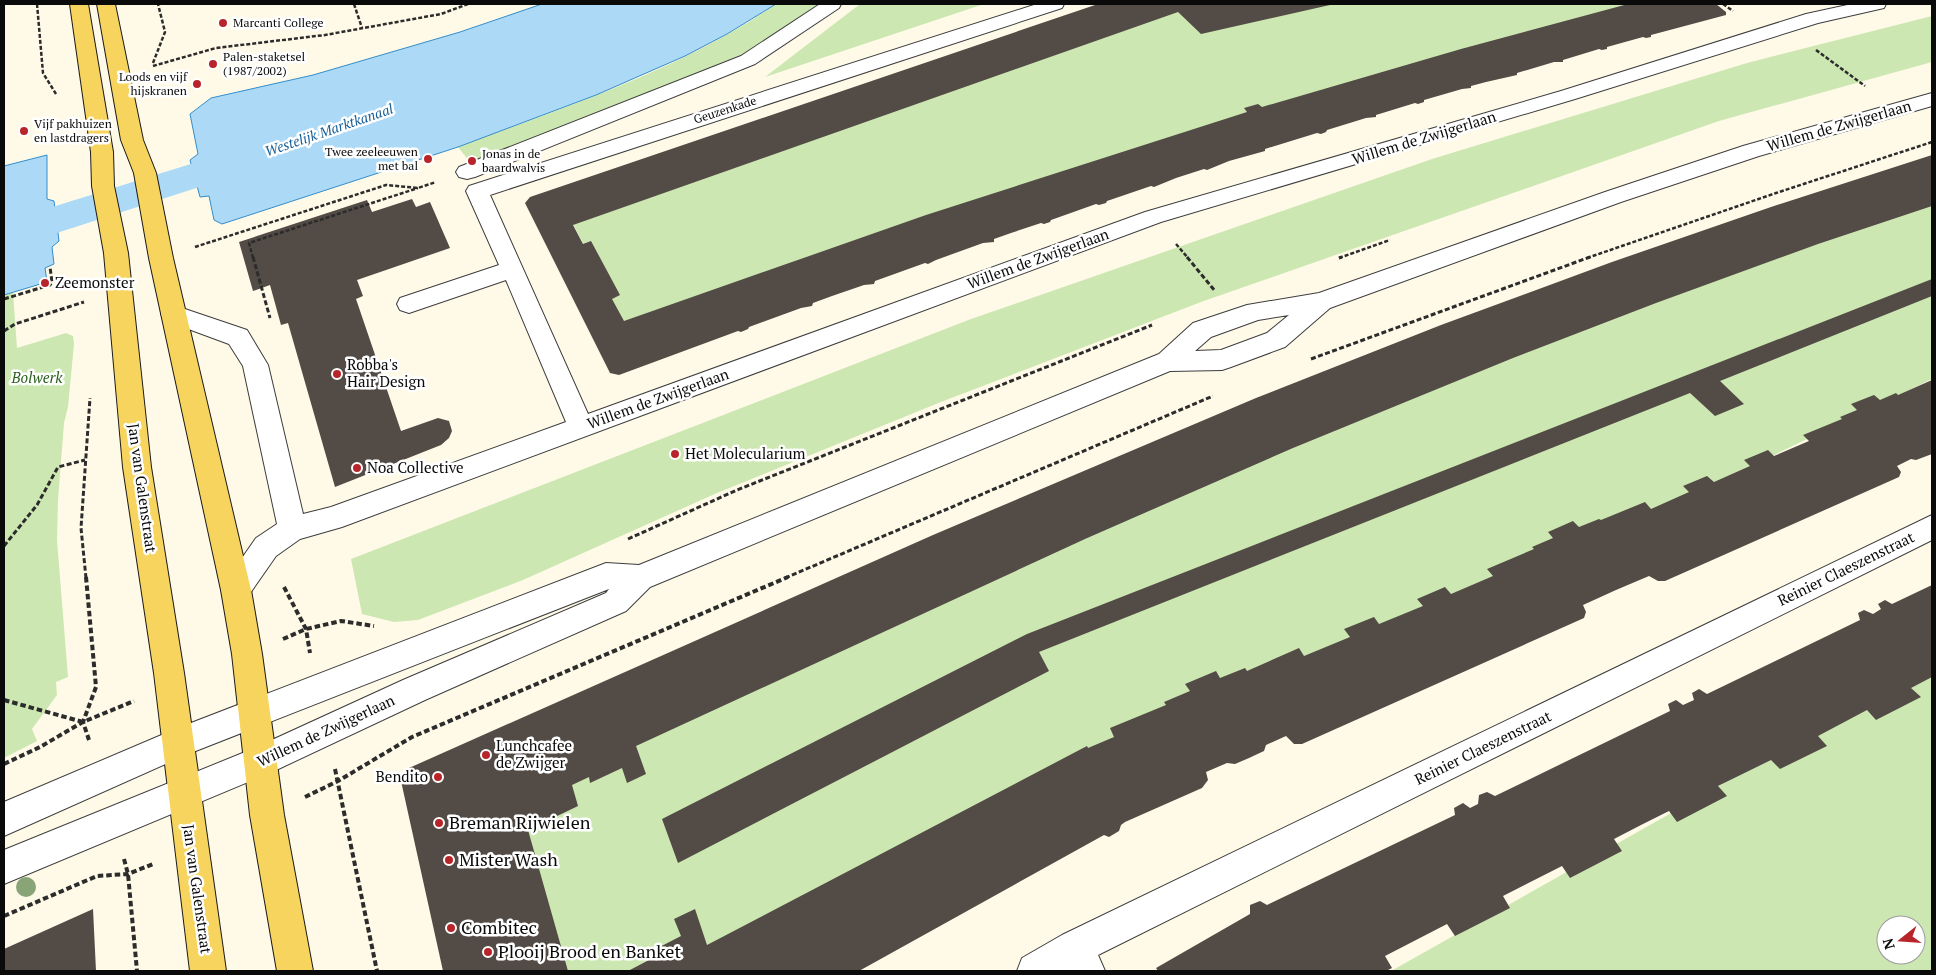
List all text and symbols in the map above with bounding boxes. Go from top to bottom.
place label: Marcanti College [233,15,324,30]
marker: Marcanti College [217,17,229,29]
place label: Palen-staketsel (1987/2002) [223,49,306,78]
marker: Palen-staketsel (1987/2002) [207,58,219,70]
place label: Loods en vijf hijskranen [119,69,188,98]
marker: Loods en vijf hijskranen [191,78,203,90]
street label: Geuzenkade [692,92,758,127]
street label: Willem de Zwijgerlaan [1764,95,1913,155]
water label: Westelijk Marktkanaal [262,99,396,160]
street label: Willem de Zwijgerlaan [1349,106,1498,168]
place label: Vijf pakhuizen en lastdragers [34,116,112,145]
marker: Vijf pakhuizen en lastdragers [18,125,30,137]
place label: Twee zeeleeuwen met bal [325,144,418,173]
place label: Jonas in de baardwalvis [482,146,545,175]
marker: Twee zeeleeuwen met bal [422,153,434,165]
marker: Jonas in de baardwalvis [466,155,478,167]
street label: Willem de Zwijgerlaan [964,223,1111,293]
place label: Zeemonster [55,272,135,292]
marker: Zeemonster [39,277,51,289]
place label: Robba's Hair Design [347,354,425,391]
street label: Willem de Zwijgerlaan [584,363,731,433]
park label: Bolwerk [11,367,63,387]
marker: Robba's Hair Design [331,368,343,380]
street label: Jan van Galenstraat [124,422,162,554]
place label: Het Molecularium [685,443,806,463]
marker: Het Molecularium [669,448,681,460]
place label: Noa Collective [367,457,464,477]
marker: Noa Collective [351,462,363,474]
street label: Reinier Claeszenstraat [1774,526,1918,610]
street label: Willem de Zwijgerlaan [254,689,398,771]
street label: Reinier Claeszenstraat [1411,705,1555,789]
place label: Lunchcafee de Zwijger [496,735,572,772]
marker: Lunchcafee de Zwijger [480,749,492,761]
place label: Bendito [376,766,428,786]
marker: Bendito [432,771,444,783]
place label: Breman Rijwielen [449,810,591,834]
marker: Breman Rijwielen [433,817,445,829]
street label: Jan van Galenstraat [179,823,217,955]
place label: Mister Wash [459,847,558,871]
marker: Mister Wash [443,854,455,866]
place label: Combitec [461,915,537,939]
north arrow [1876,915,1926,965]
marker: Combitec [445,922,457,934]
text: N [1877,936,1899,952]
place label: Plooij Brood en Banket [498,939,681,963]
marker: Plooij Brood en Banket [482,946,494,958]

